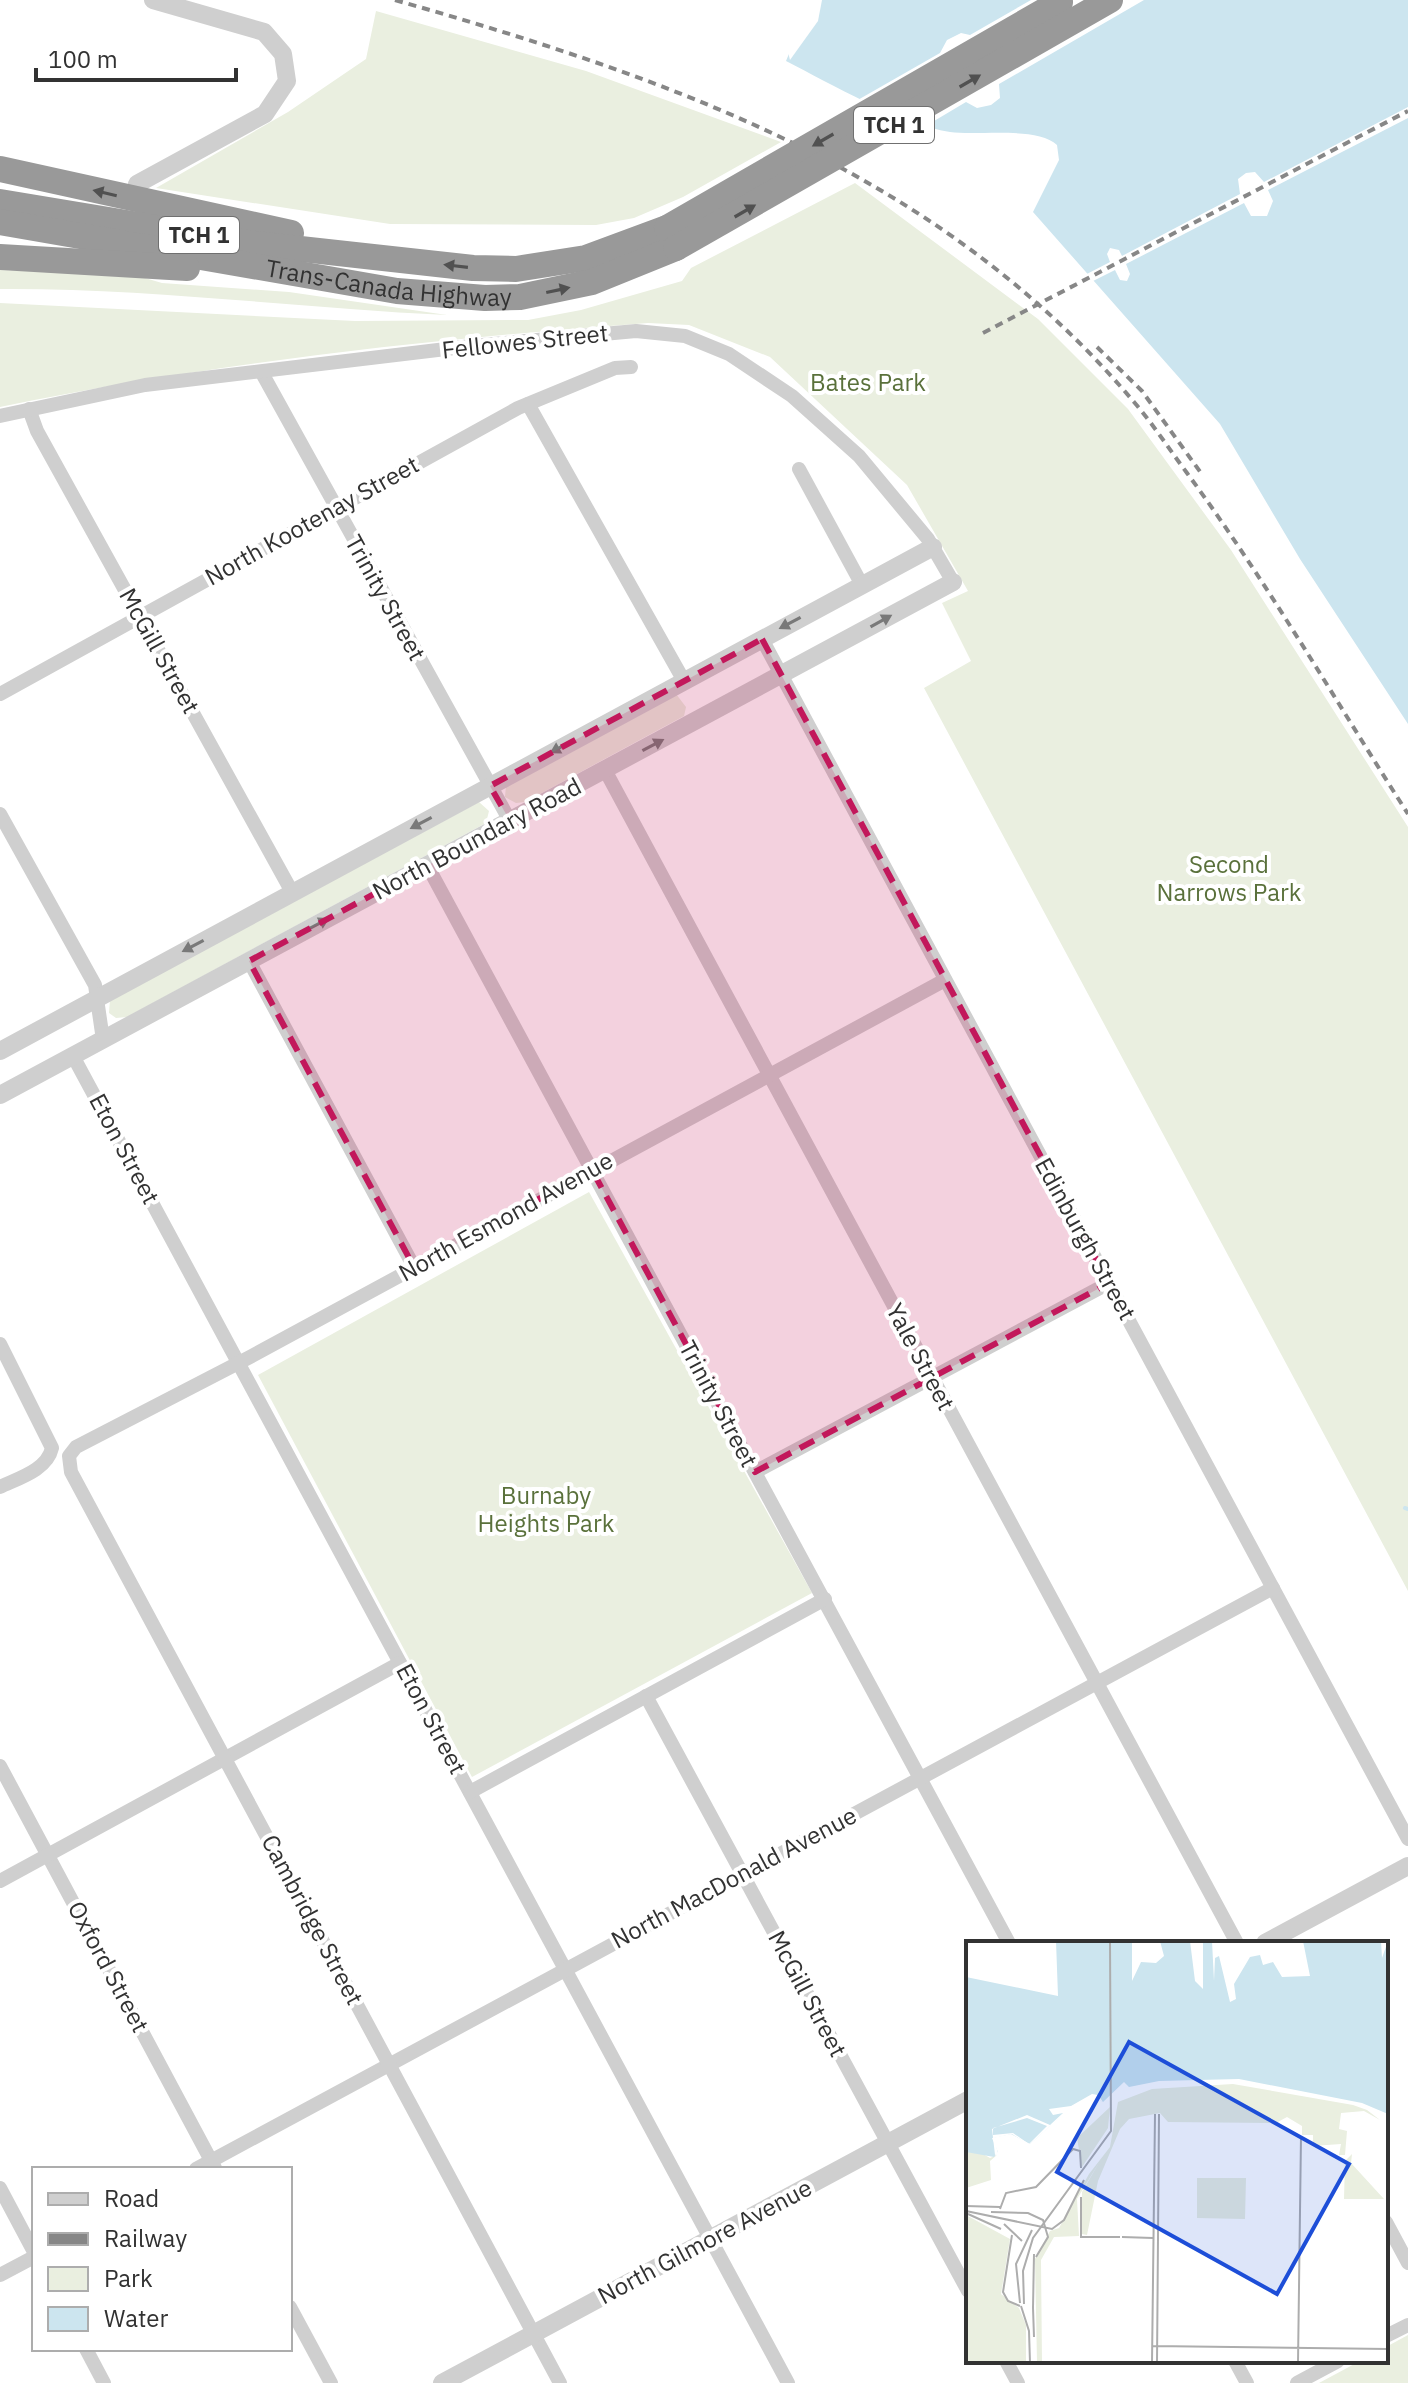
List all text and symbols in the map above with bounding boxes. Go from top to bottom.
scale bar [36,32,236,82]
text: 100 m [48,43,118,75]
one-way arrow [959,74,981,88]
road number: TCH 1 [854,107,934,143]
one-way arrow [812,133,834,147]
one-way arrow [92,186,117,199]
one-way arrow [734,204,756,218]
road number: TCH 1 [159,217,239,253]
street label: Trans-Canada Highway [263,251,512,313]
one-way arrow [443,259,468,272]
one-way arrow [546,283,571,296]
street label: Fellowes Street [440,316,610,366]
park label: Bates Park [810,366,926,398]
street label: North Kootenay Street [199,448,424,592]
street label: Trinity Street [338,529,434,666]
street label: McGill Street [112,582,207,719]
one-way arrow [870,614,892,628]
one-way arrow [779,617,802,630]
one-way arrow [641,738,664,751]
one-way arrow [550,740,573,754]
street label: North Boundary Road [367,770,586,907]
one-way arrow [410,816,433,829]
park label: Second Narrows Park [1157,848,1302,908]
one-way arrow [306,917,329,930]
one-way arrow [181,939,204,953]
street label: Eton Street [82,1088,167,1209]
street label: North Esmond Avenue [393,1144,618,1288]
street label: Edinburgh Street [1028,1152,1144,1325]
street label: Yale Street [879,1297,962,1416]
street label: Trinity Street [672,1335,766,1472]
park label: Burnaby Heights Park [478,1479,615,1539]
street label: Eton Street [389,1658,474,1779]
street label: North MacDonald Avenue [605,1799,862,1955]
street label: Cambridge Street [255,1829,371,2010]
street label: Oxford Street [61,1895,157,2038]
street label: McGill Street [761,1925,855,2062]
inset map [966,1941,1388,2363]
legend [32,2167,292,2351]
street label: North Gilmore Avenue [592,2171,817,2311]
text: Road [104,2182,159,2214]
text: Railway [104,2222,187,2254]
text: Park [104,2262,153,2294]
text: Water [104,2302,168,2334]

